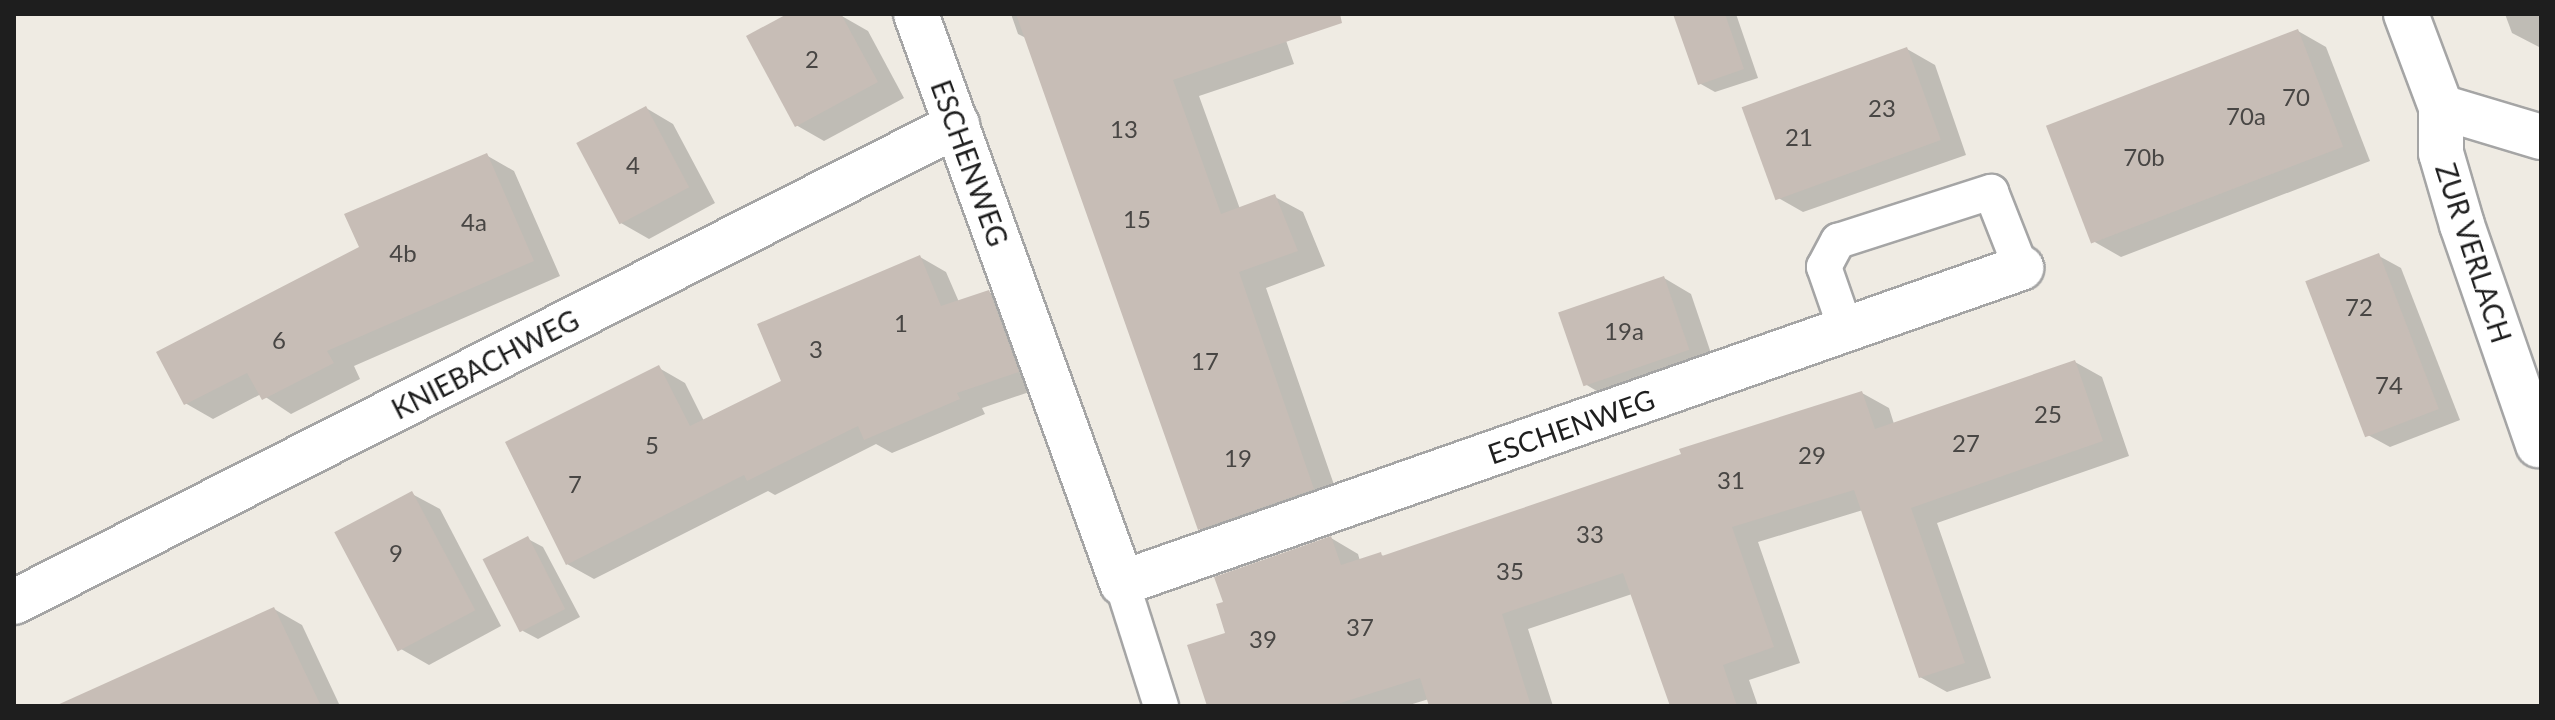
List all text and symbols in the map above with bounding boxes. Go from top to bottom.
house number: 2 [805,45,819,73]
street label: ESCHENWEG [924,75,1016,251]
house number: 70 [2282,83,2310,111]
house number: 23 [1868,94,1896,122]
house number: 70a [2226,102,2266,130]
house number: 13 [1110,115,1138,143]
house number: 21 [1785,123,1813,151]
house number: 70b [2123,143,2165,171]
house number: 4 [626,151,640,179]
street label: ZUR VERLACH [2429,159,2519,347]
house number: 15 [1123,205,1151,233]
house number: 4a [461,208,487,236]
house number: 4b [389,239,417,267]
house number: 72 [2345,293,2373,321]
street label: KNIEBACHWEG [386,302,584,426]
house number: 1 [894,309,908,337]
house number: 19a [1604,317,1644,345]
house number: 6 [272,326,286,354]
house number: 3 [809,335,823,363]
house number: 17 [1191,347,1219,375]
house number: 74 [2375,371,2403,399]
street label: ESCHENWEG [1483,382,1659,470]
house number: 25 [2034,400,2062,428]
house number: 27 [1952,429,1980,457]
house number: 5 [645,431,659,459]
house number: 29 [1798,441,1826,469]
house number: 19 [1224,444,1252,472]
house number: 31 [1717,466,1745,494]
house number: 7 [568,470,582,498]
house number: 33 [1576,520,1604,548]
house number: 9 [389,539,403,567]
house number: 35 [1496,557,1524,585]
house number: 37 [1346,613,1374,641]
house number: 39 [1249,625,1277,653]

